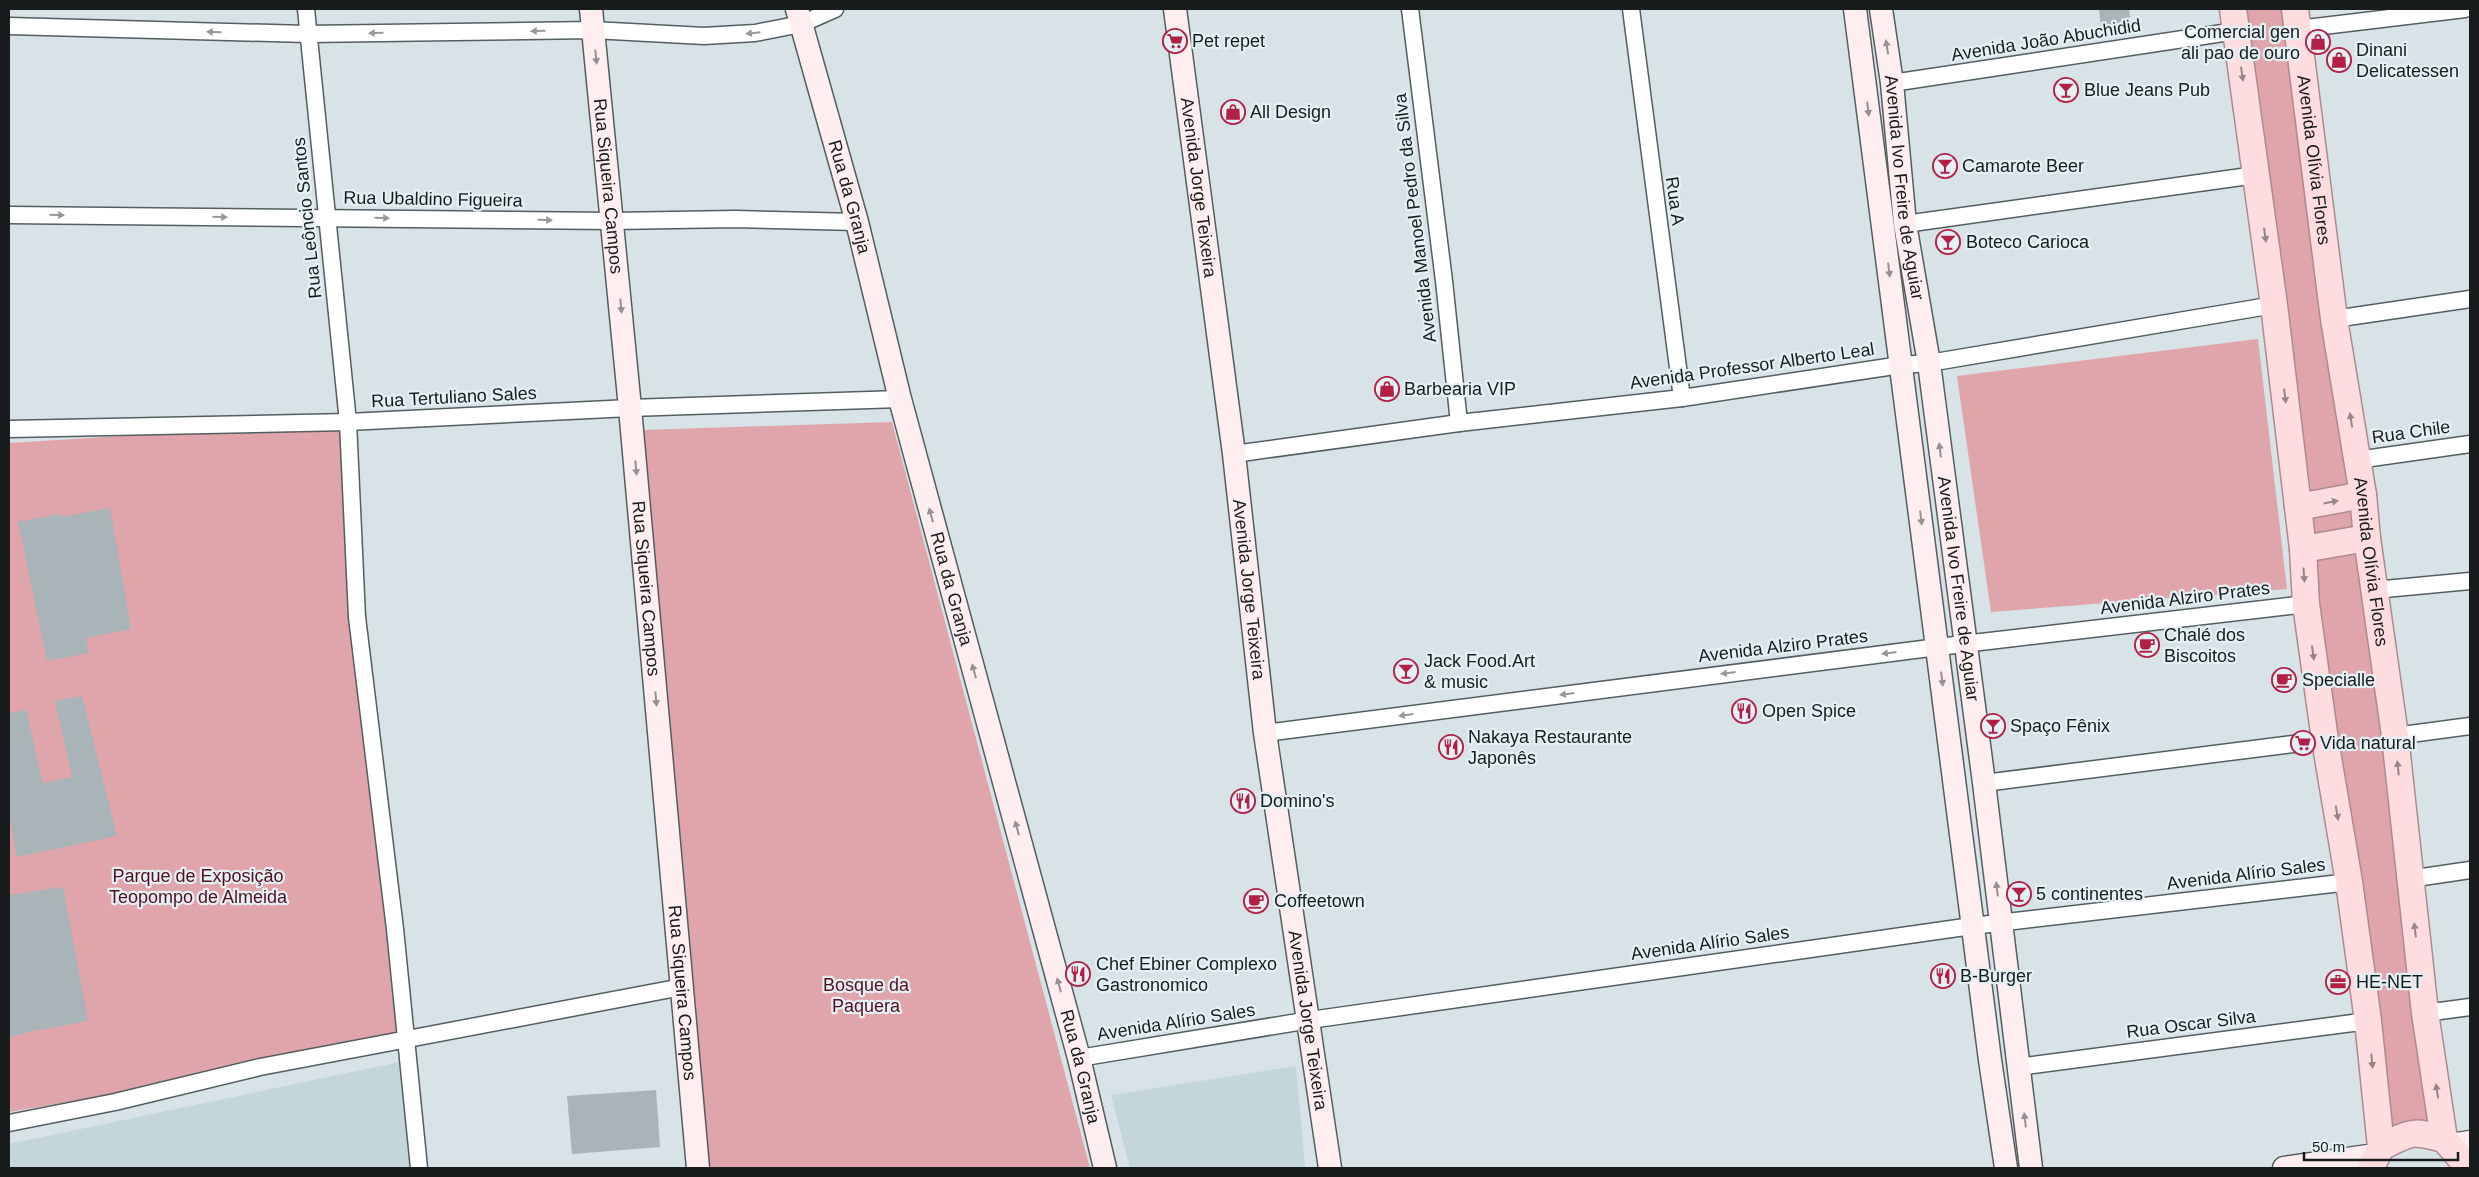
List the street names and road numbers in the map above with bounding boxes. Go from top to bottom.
street label: Avenida João Abuchidid [1950,15,2142,65]
street label: Avenida Ivo Freire de Aguiar [1881,73,1928,302]
street label: Avenida Olívia Flores [2293,74,2335,246]
street label: Avenida Manoel Pedro da Silva [1390,91,1440,344]
street label: Avenida Jorge Teixeira [1177,96,1221,280]
street label: Rua Siqueira Campos [590,98,627,275]
street label: Rua Leôncio Santos [289,136,325,300]
street label: Rua da Granja [824,138,875,257]
street label: Rua A [1662,175,1688,227]
street label: Rua Ubaldino Figueira [343,187,524,211]
street label: Avenida Professor Alberto Leal [1628,339,1876,393]
street label: Rua Tertuliano Sales [371,383,537,411]
street label: Rua Chile [2370,417,2452,447]
street label: Avenida Ivo Freire de Aguiar [1934,475,1983,702]
street label: Avenida Olívia Flores [2350,475,2392,648]
street label: Avenida Jorge Teixeira [1229,498,1269,682]
street label: Rua Siqueira Campos [628,500,664,677]
street label: Rua da Granja [927,530,977,649]
street label: Avenida Alziro Prates [2099,578,2271,618]
street label: Avenida Alziro Prates [1697,626,1869,666]
street label: Avenida Alírio Sales [2165,854,2327,894]
street label: Rua Siqueira Campos [665,904,700,1081]
street label: Avenida Alírio Sales [1629,922,1791,964]
street label: Avenida Jorge Teixeira [1285,929,1331,1112]
street label: Avenida Alírio Sales [1096,1000,1256,1044]
street label: Rua Oscar Silva [2125,1006,2258,1042]
street label: Rua da Granja [1056,1007,1104,1127]

